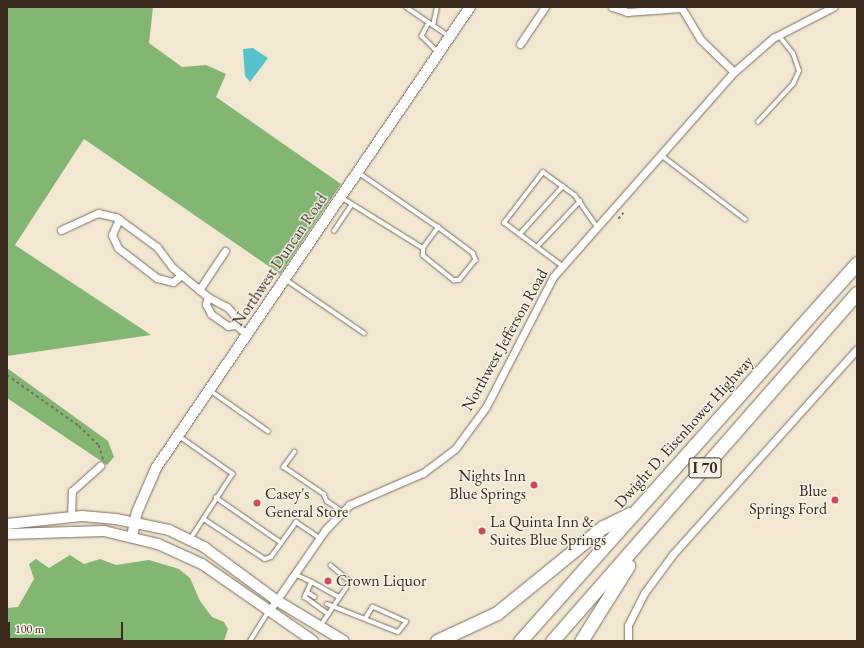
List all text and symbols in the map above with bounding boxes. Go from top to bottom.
street label: Northwest Duncan Road [229,190,331,330]
street label: Northwest Jefferson Road [458,266,552,414]
street label: Dwight D. Eisenhower Highway [610,352,758,512]
road number: I 70 [688,455,722,481]
place label: Nights Inn Blue Springs [449,466,526,504]
marker: Nights Inn Blue Springs [529,480,539,490]
place label: Blue Springs Ford [749,481,827,519]
place label: Casey's General Store [265,484,348,522]
marker: Blue Springs Ford [830,495,840,505]
marker: Casey's General Store [252,498,262,508]
place label: La Quinta Inn & Suites Blue Springs [490,512,606,550]
marker: La Quinta Inn & Suites Blue Springs [477,526,487,536]
place label: Crown Liquor [336,571,426,591]
marker: Crown Liquor [323,576,333,586]
scale bar [10,614,125,640]
text: 100 m [15,621,44,637]

